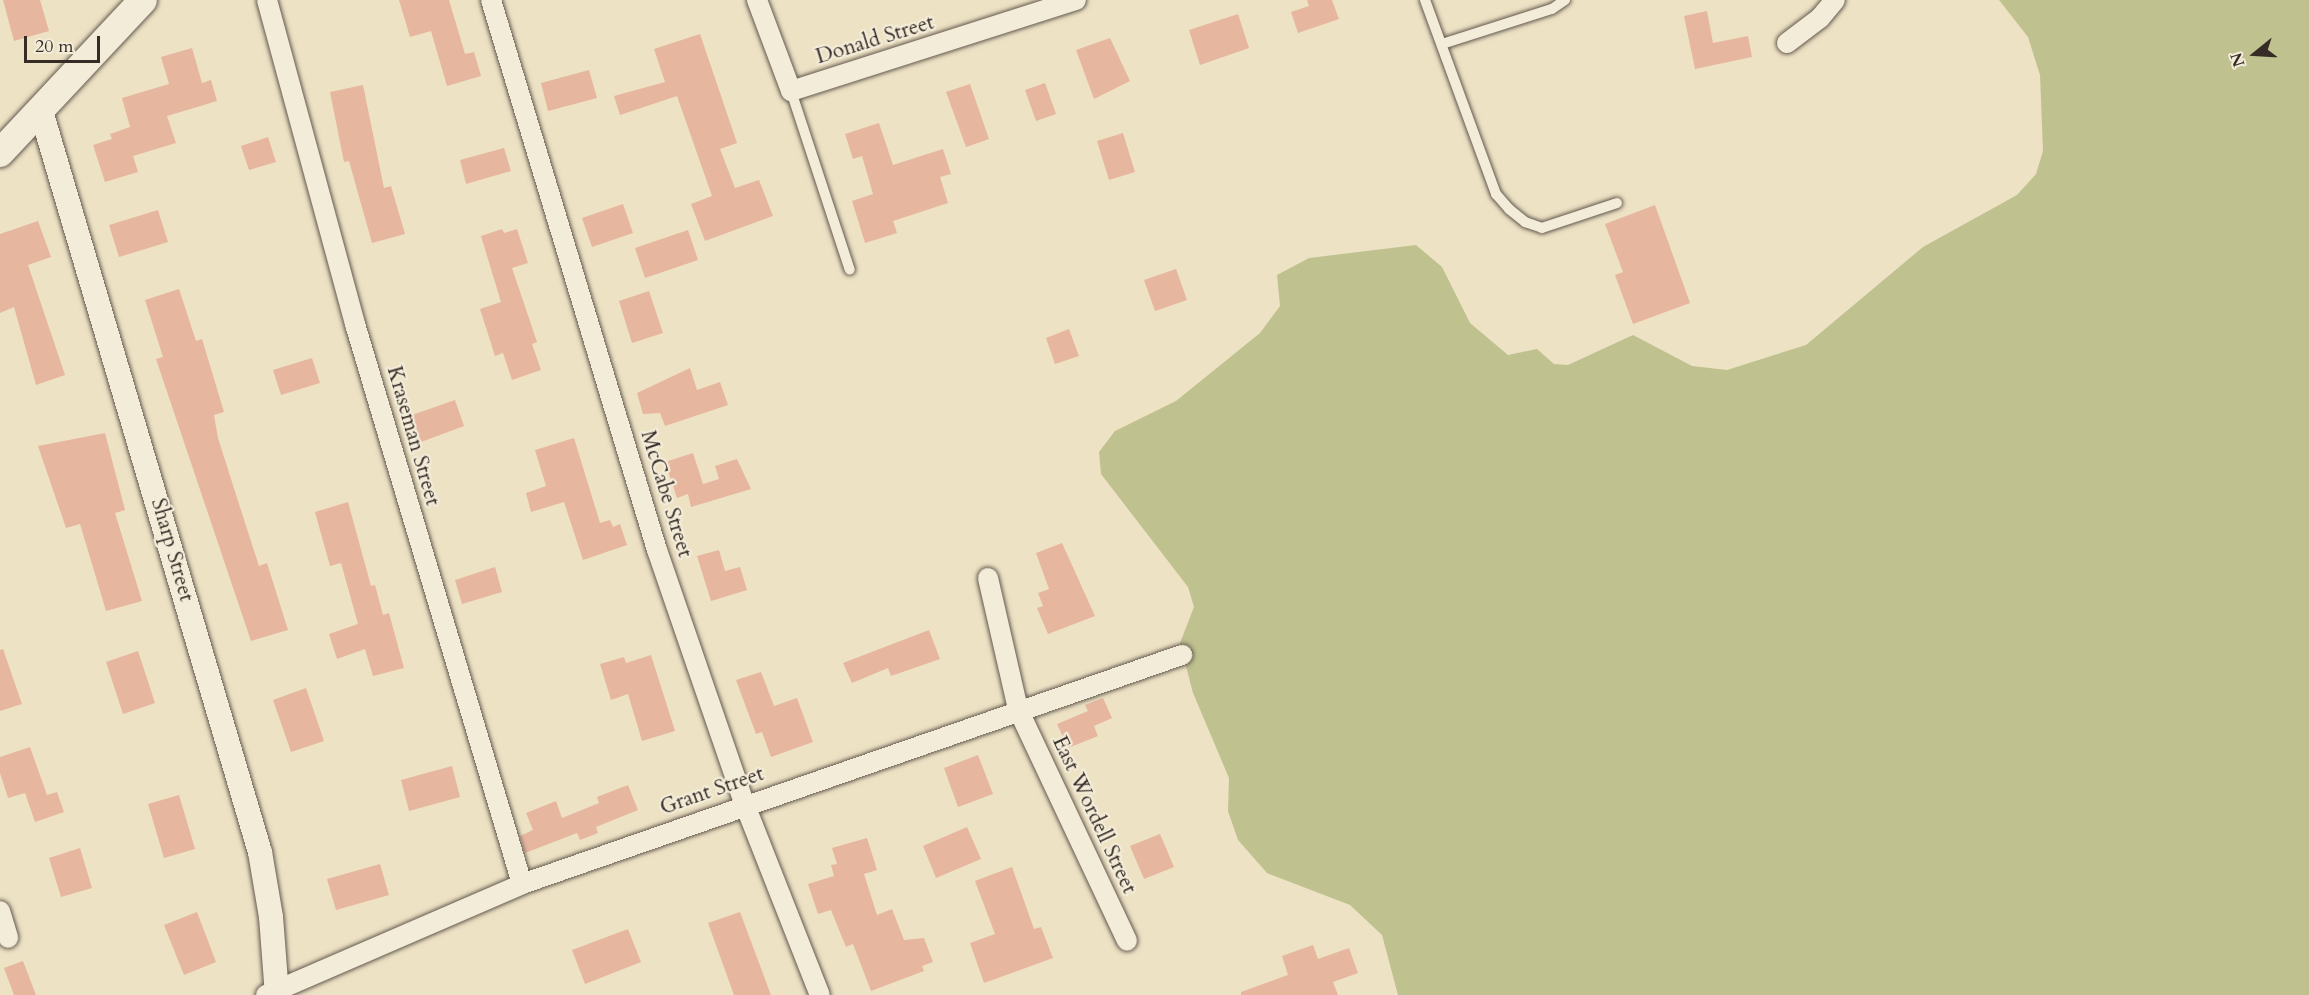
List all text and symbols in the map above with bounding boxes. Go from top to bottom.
street label: Donald Street [813,10,937,70]
scale bar [27,24,104,62]
north arrow [2225,24,2285,84]
text: 20 m [35,34,74,59]
text: N [2225,50,2250,70]
street label: Kraseman Street [381,363,445,509]
street label: McCabe Street [635,427,697,561]
street label: Sharp Street [145,496,199,604]
street label: East Wordell Street [1046,732,1142,898]
street label: Grant Street [657,761,767,821]

